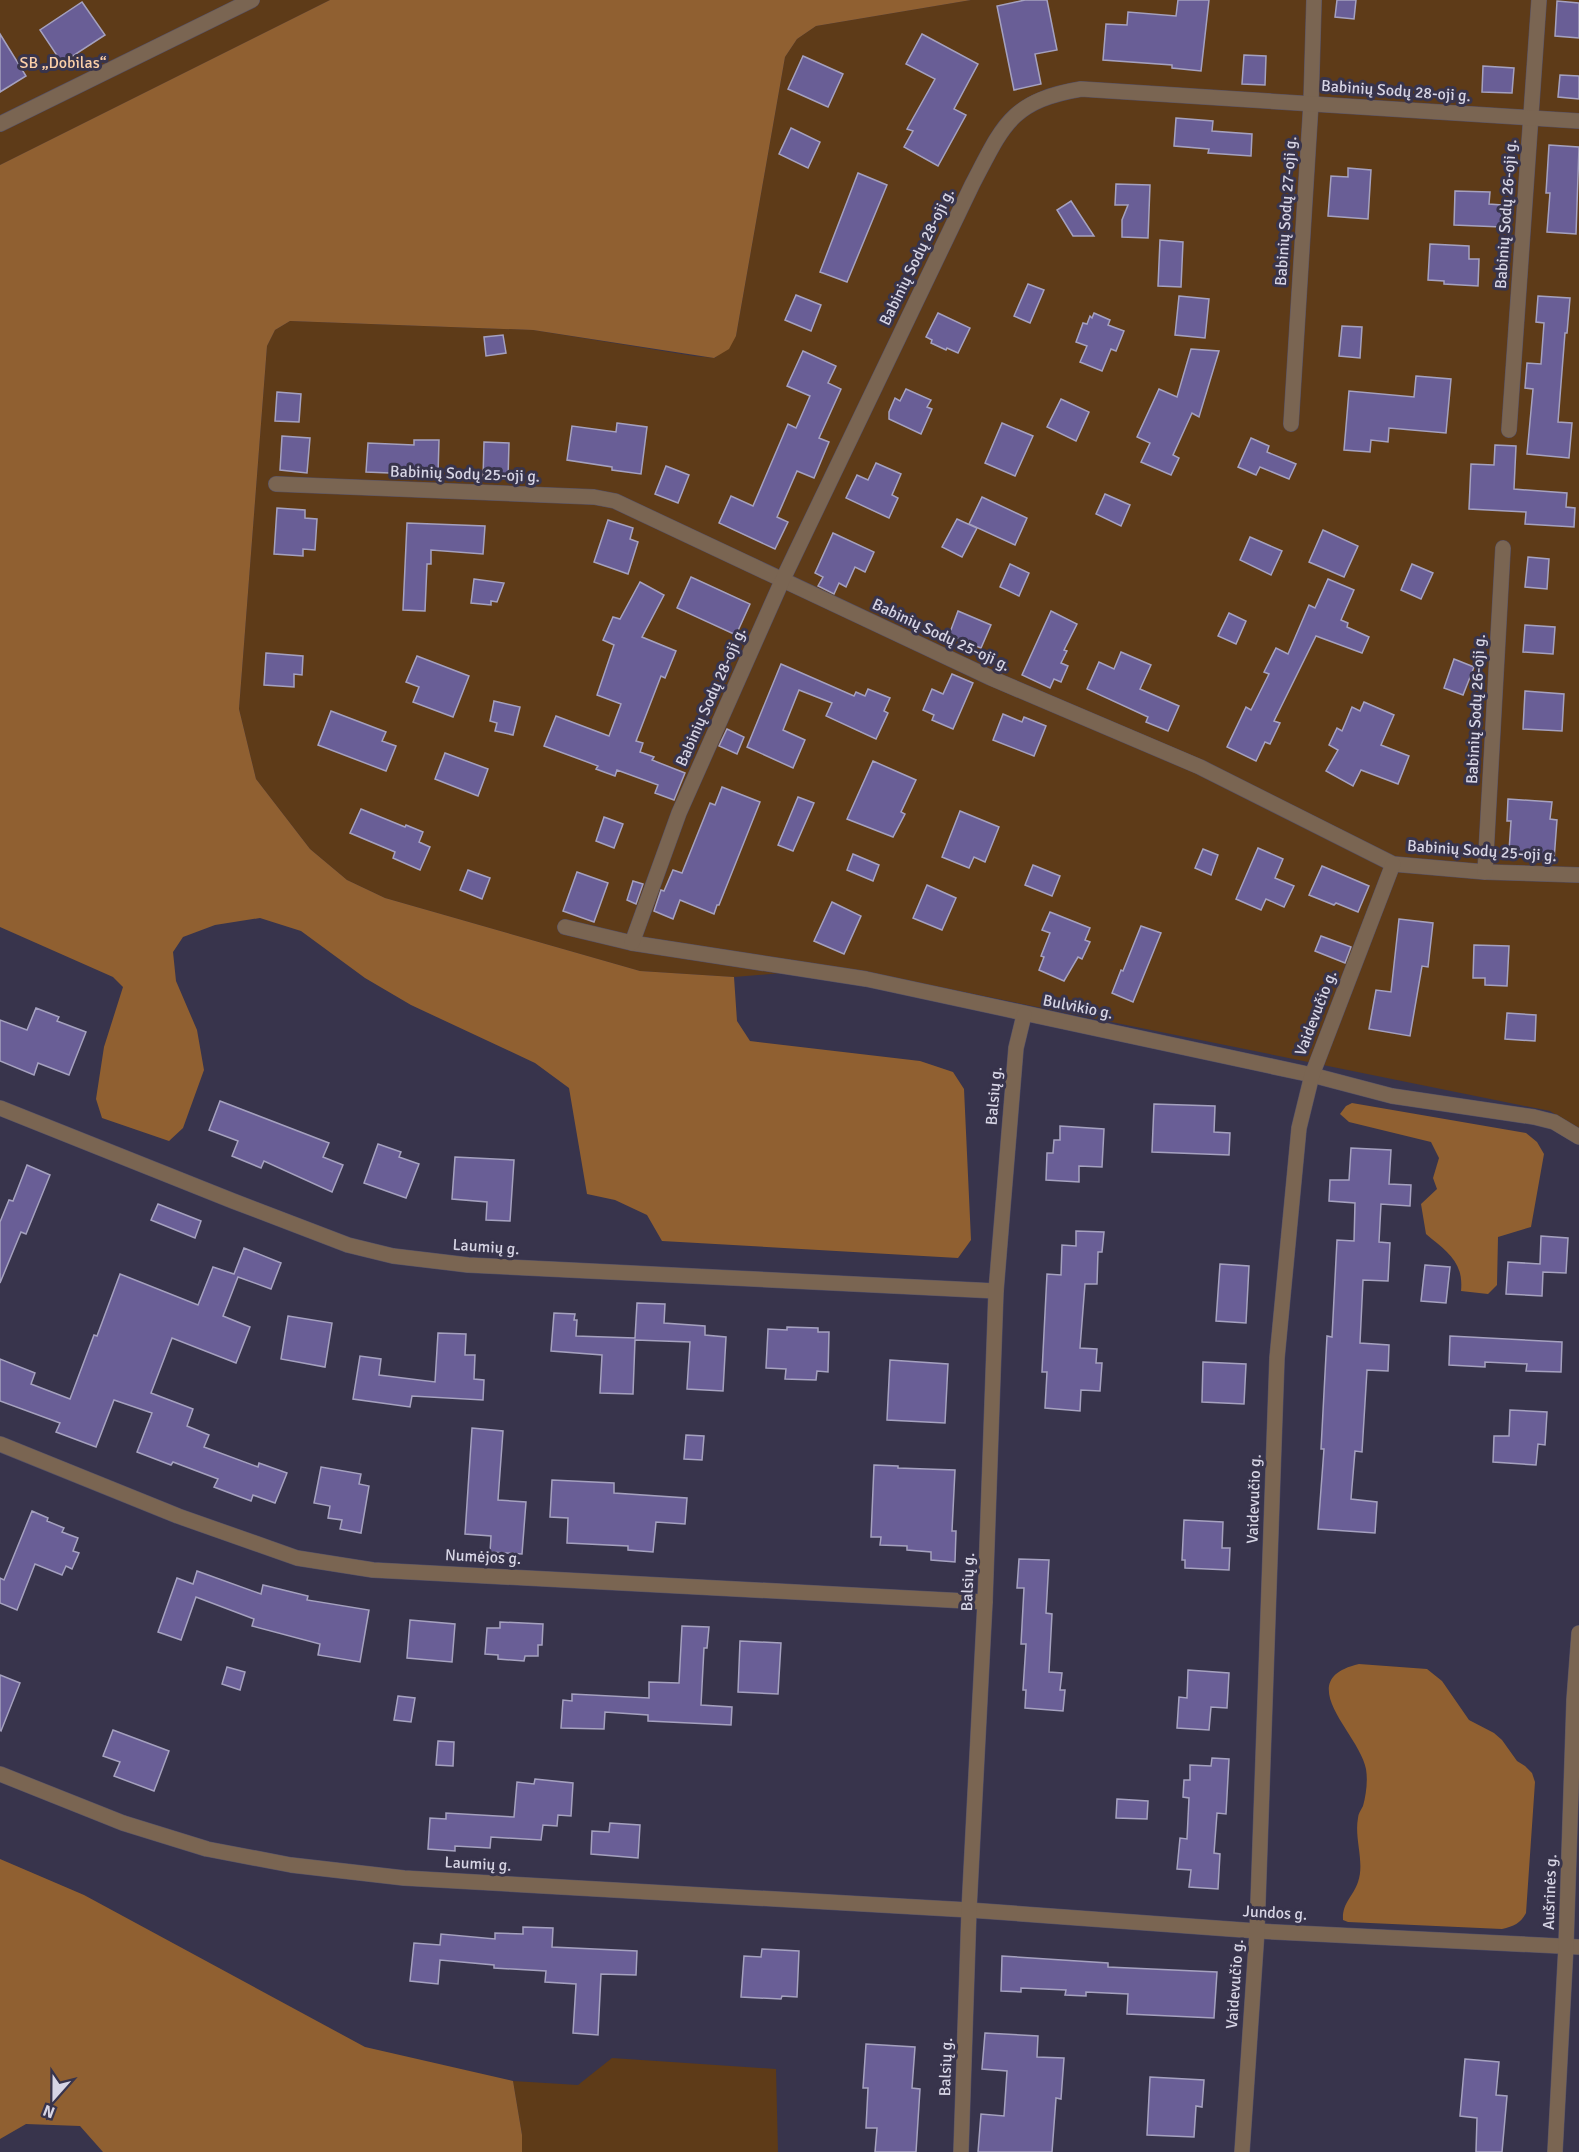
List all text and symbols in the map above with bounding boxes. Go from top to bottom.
park label: SB „Dobilas“ [20,53,107,73]
street label: Babinių Sodų 28-oji g. [1320,76,1472,106]
street label: Babinių Sodų 27-oji g. [1271,135,1301,287]
street label: Babinių Sodų 26-oji g. [1491,138,1521,290]
street label: Babinių Sodų 28-oji g. [875,185,959,329]
street label: Babinių Sodų 25-oji g. [390,461,540,487]
street label: Babinių Sodų 25-oji g. [869,594,1013,676]
street label: Babinių Sodų 28-oji g. [671,624,751,770]
street label: Babinių Sodų 26-oji g. [1462,634,1490,784]
street label: Babinių Sodų 25-oji g. [1406,836,1558,866]
street label: Vaidevučio g. [1291,967,1341,1059]
street label: Bulvikio g. [1041,990,1115,1024]
street label: Balsių g. [981,1066,1007,1126]
street label: Laumių g. [452,1235,520,1259]
street label: Vaidevučio g. [1242,1454,1266,1544]
street label: Numėjos g. [444,1545,522,1569]
street label: Balsių g. [957,1552,979,1612]
street label: Laumių g. [444,1852,512,1876]
street label: Aušrinės g. [1539,1854,1561,1930]
street label: Jundos g. [1242,1901,1308,1925]
street label: Vaidevučio g. [1222,1938,1248,2030]
street label: Balsių g. [935,2037,957,2097]
north arrow [24,2068,84,2128]
text: N [40,2100,58,2122]

